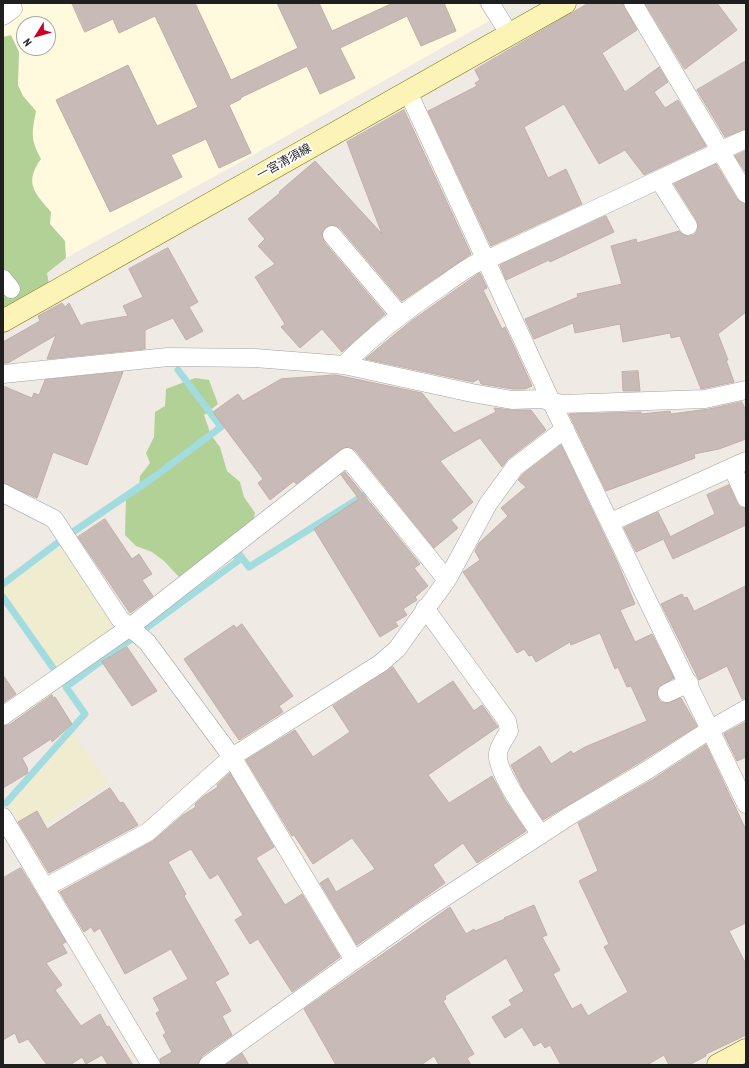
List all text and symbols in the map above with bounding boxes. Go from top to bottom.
north arrow [16,16,56,56]
text: N [20,36,35,49]
street label: 一宮清須線 [254,141,314,183]

